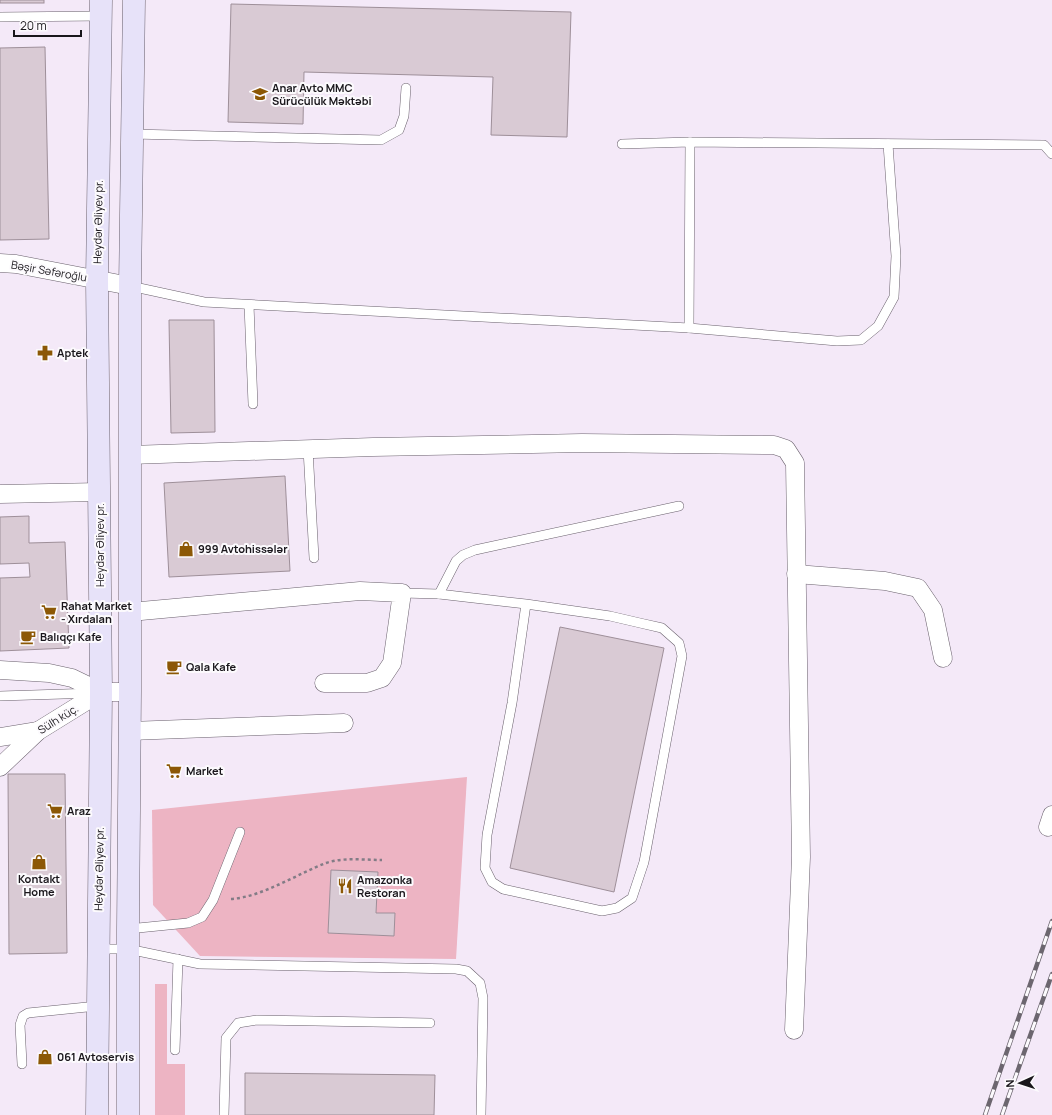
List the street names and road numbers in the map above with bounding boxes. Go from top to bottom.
street label: Heydər Əliyev pr. [89,180,106,264]
street label: Bəşir Səfəroğlu [10,256,88,285]
street label: Heydər Əliyev pr. [92,503,107,587]
street label: Sülh küç. [35,700,81,737]
street label: Heydər Əliyev pr. [90,827,107,911]

